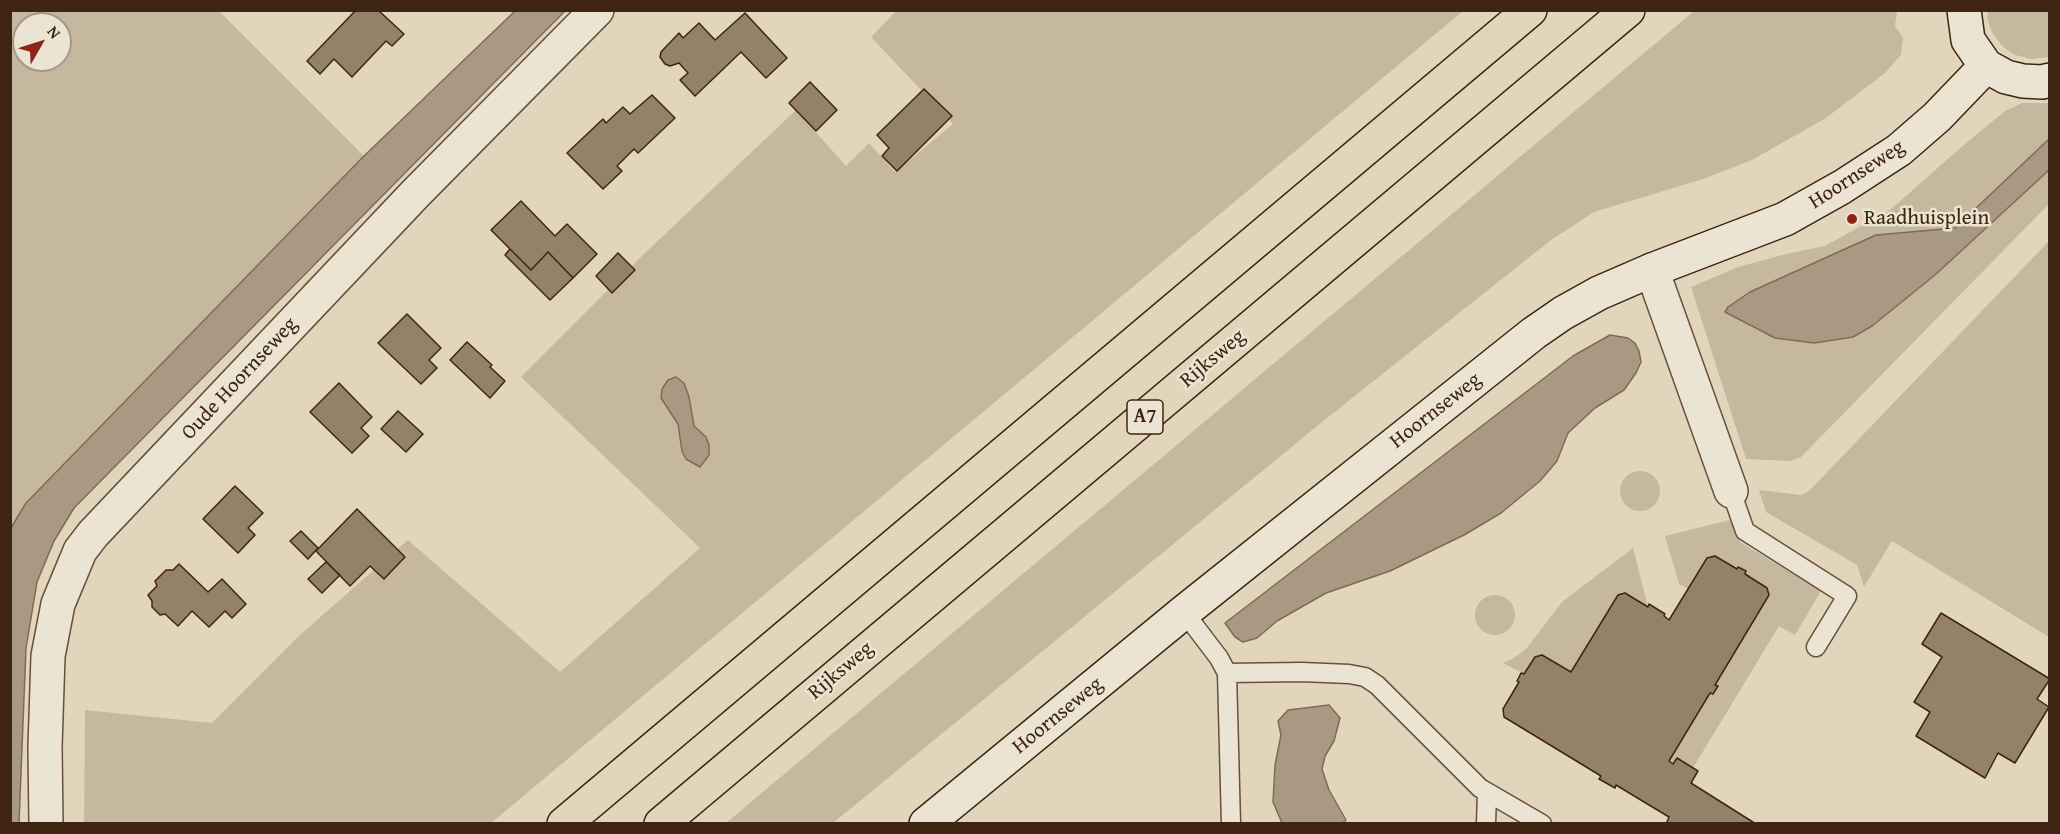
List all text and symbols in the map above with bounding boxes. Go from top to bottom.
north arrow [12,12,72,72]
text: N [42,20,67,44]
street label: Hoornseweg [1805,135,1909,215]
place label: Raadhuisplein [1864,206,1989,232]
marker: Raadhuisplein [1845,212,1859,226]
street label: Oude Hoornseweg [177,312,303,446]
street label: Rijksweg [1175,324,1251,394]
street label: Hoornseweg [1385,368,1487,454]
road number: A7 [1127,400,1163,434]
street label: Rijksweg [803,636,879,706]
street label: Hoornseweg [1008,672,1108,760]

